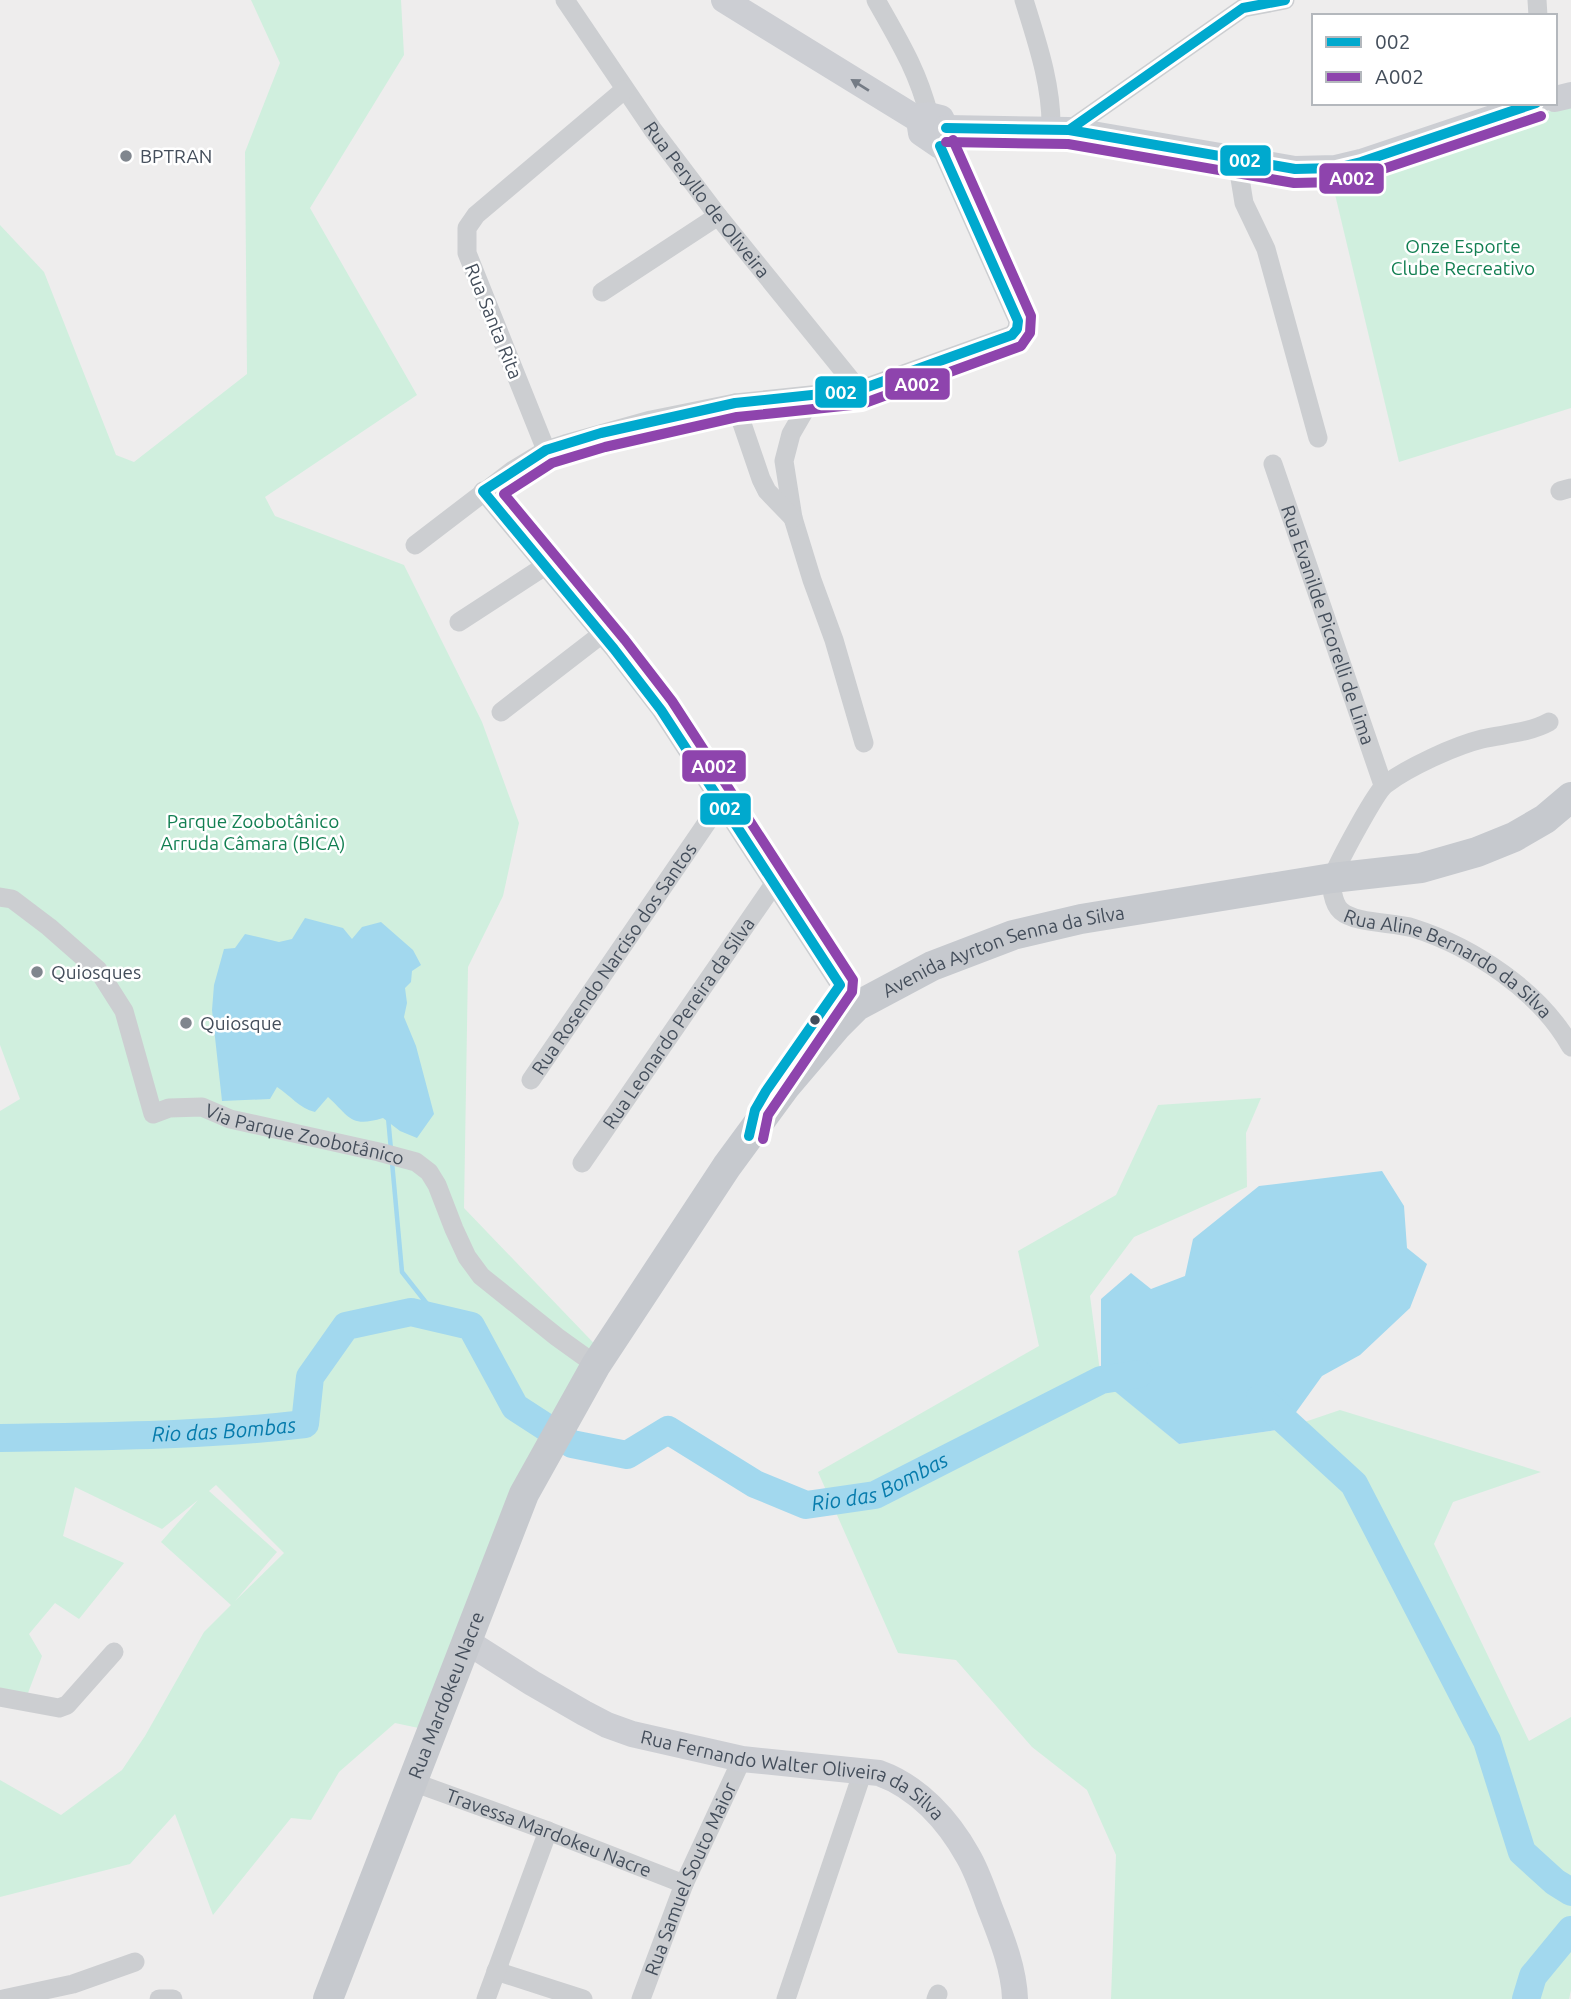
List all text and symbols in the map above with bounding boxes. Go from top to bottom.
legend [1312,14,1557,105]
text: 002 [1375,29,1411,53]
text: A002 [1375,64,1424,88]
one-way arrow [850,79,870,92]
street label: Rua Peryllo de Oliveira [639,117,775,282]
line badge: 002 [1219,144,1272,177]
place label: BPTRAN [140,145,212,167]
marker: BPTRAN [118,148,134,164]
text: 002 [1229,149,1261,171]
line badge: A002 [1318,162,1385,195]
text: A002 [1329,167,1375,189]
park label: Onze Esporte Clube Recreativo [1391,235,1535,279]
street label: Rua Santa Rita [461,260,527,382]
line badge: A002 [884,367,951,401]
text: A002 [894,373,940,395]
line badge: 002 [814,375,868,409]
text: 002 [825,381,857,403]
street label: Rua Evanilde Picorelli de Lima [1277,502,1379,747]
line badge: A002 [681,749,747,783]
text: A002 [691,755,737,777]
line badge: 002 [699,792,752,826]
text: 002 [709,797,741,819]
park label: Parque Zoobotânico Arruda Câmara (BICA) [160,810,346,854]
street label: Rua Rosendo Narciso dos Santos [527,838,701,1079]
street label: Avenida Ayrton Senna da Silva [879,901,1126,1001]
street label: Rua Aline Bernardo da Silva [1341,904,1557,1022]
street label: Rua Leonardo Pereira da Silva [598,913,759,1133]
place label: Quiosques [51,961,141,983]
marker: Quiosques [29,964,45,980]
place label: Quiosque [200,1012,282,1034]
unlabelled marker [808,1013,822,1027]
marker: Quiosque [178,1015,194,1031]
street label: Via Parque Zoobotânico [202,1099,407,1169]
water label: Rio das Bombas [151,1412,297,1446]
water label: Rio das Bombas [810,1447,952,1515]
street label: Rua Mardokeu Nacre [404,1608,488,1782]
street label: Rua Fernando Walter Oliveira da Silva [639,1725,949,1824]
street label: Rua Samuel Souto Maior [640,1779,741,1978]
street label: Travessa Mardokeu Nacre [443,1784,655,1881]

